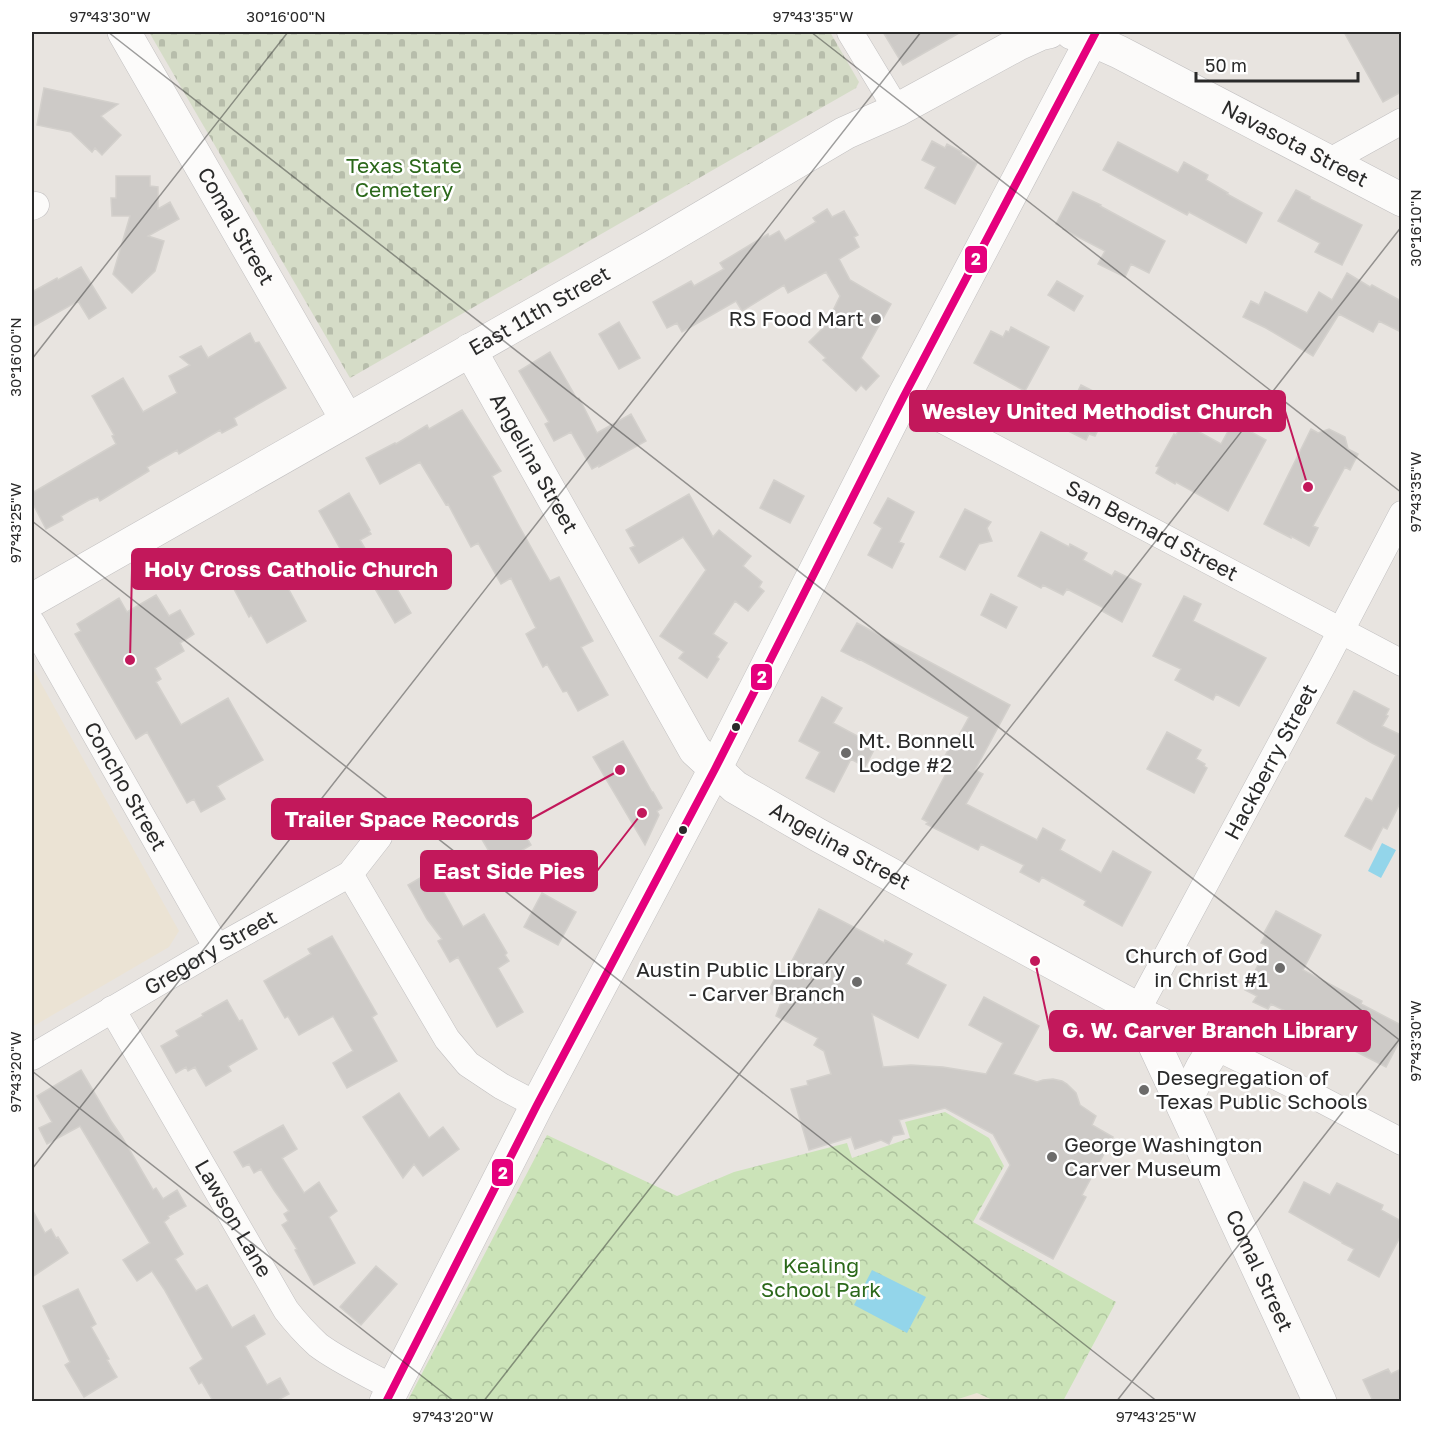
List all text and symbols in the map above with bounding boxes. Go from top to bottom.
text: 97°43'30"W [69,7,151,25]
text: 30°16'00"N [246,7,326,25]
text: 97°43'35"W [773,7,853,25]
scale bar [1196,45,1358,83]
text: 50 m [1205,54,1247,76]
street label: Navasota Street [1217,94,1373,192]
park label: Texas State Cemetery [346,152,462,202]
street label: Comal Street [192,162,281,289]
text: 30°16'10"N [1406,189,1424,267]
line badge: 2 [964,245,988,274]
text: 2 [971,249,981,269]
street label: East 11th Street [464,260,614,361]
place label: RS Food Mart [728,305,864,331]
marker: RS Food Mart [869,312,883,326]
text: 30°16'00"N [6,317,24,397]
street label: Angelina Street [485,388,584,537]
callout: Wesley United Methodist Church [910,391,1285,431]
text: Wesley United Methodist Church [922,397,1272,424]
text: 97°43'35"W [1406,452,1424,532]
street label: San Bernard Street [1062,474,1243,586]
text: 97°43'25"W [6,483,24,563]
callout: Holy Cross Catholic Church [132,549,451,589]
text: Holy Cross Catholic Church [144,555,438,582]
line badge: 2 [750,663,773,691]
text: 2 [757,667,767,687]
street label: Hackberry Street [1218,679,1322,844]
street label: Concho Street [79,717,173,855]
unlabelled marker [730,721,742,733]
place label: Mt. Bonnell Lodge #2 [858,727,975,777]
marker: Mt. Bonnell Lodge #2 [839,746,853,760]
street label: Angelina Street [766,796,915,895]
callout: Trailer Space Records [272,799,531,839]
text: Trailer Space Records [285,805,519,832]
unlabelled marker [677,824,689,836]
callout: East Side Pies [421,851,597,891]
text: East Side Pies [433,857,585,884]
street label: Gregory Street [139,903,281,1000]
place label: Church of God in Christ #1 [1125,942,1268,992]
place label: Austin Public Library - Carver Branch [636,956,845,1006]
marker: Church of God in Christ #1 [1273,961,1287,975]
marker: Austin Public Library - Carver Branch [850,975,864,989]
text: 97°43'30"W [1406,1000,1424,1082]
callout: G. W. Carver Branch Library [1050,1011,1370,1051]
text: G. W. Carver Branch Library [1062,1016,1358,1043]
text: 97°43'20"W [6,1031,24,1113]
place label: Desegregation of Texas Public Schools [1156,1064,1368,1114]
marker: Desegregation of Texas Public Schools [1137,1083,1151,1097]
place label: George Washington Carver Museum [1064,1131,1263,1181]
marker: George Washington Carver Museum [1045,1150,1059,1164]
street label: Lawson Lane [190,1154,278,1282]
line badge: 2 [491,1158,514,1187]
text: 2 [498,1163,508,1183]
street label: Comal Street [1221,1205,1300,1335]
park label: Kealing School Park [761,1252,881,1302]
text: 97°43'20"W [412,1407,494,1425]
text: 97°43'25"W [1116,1407,1196,1425]

